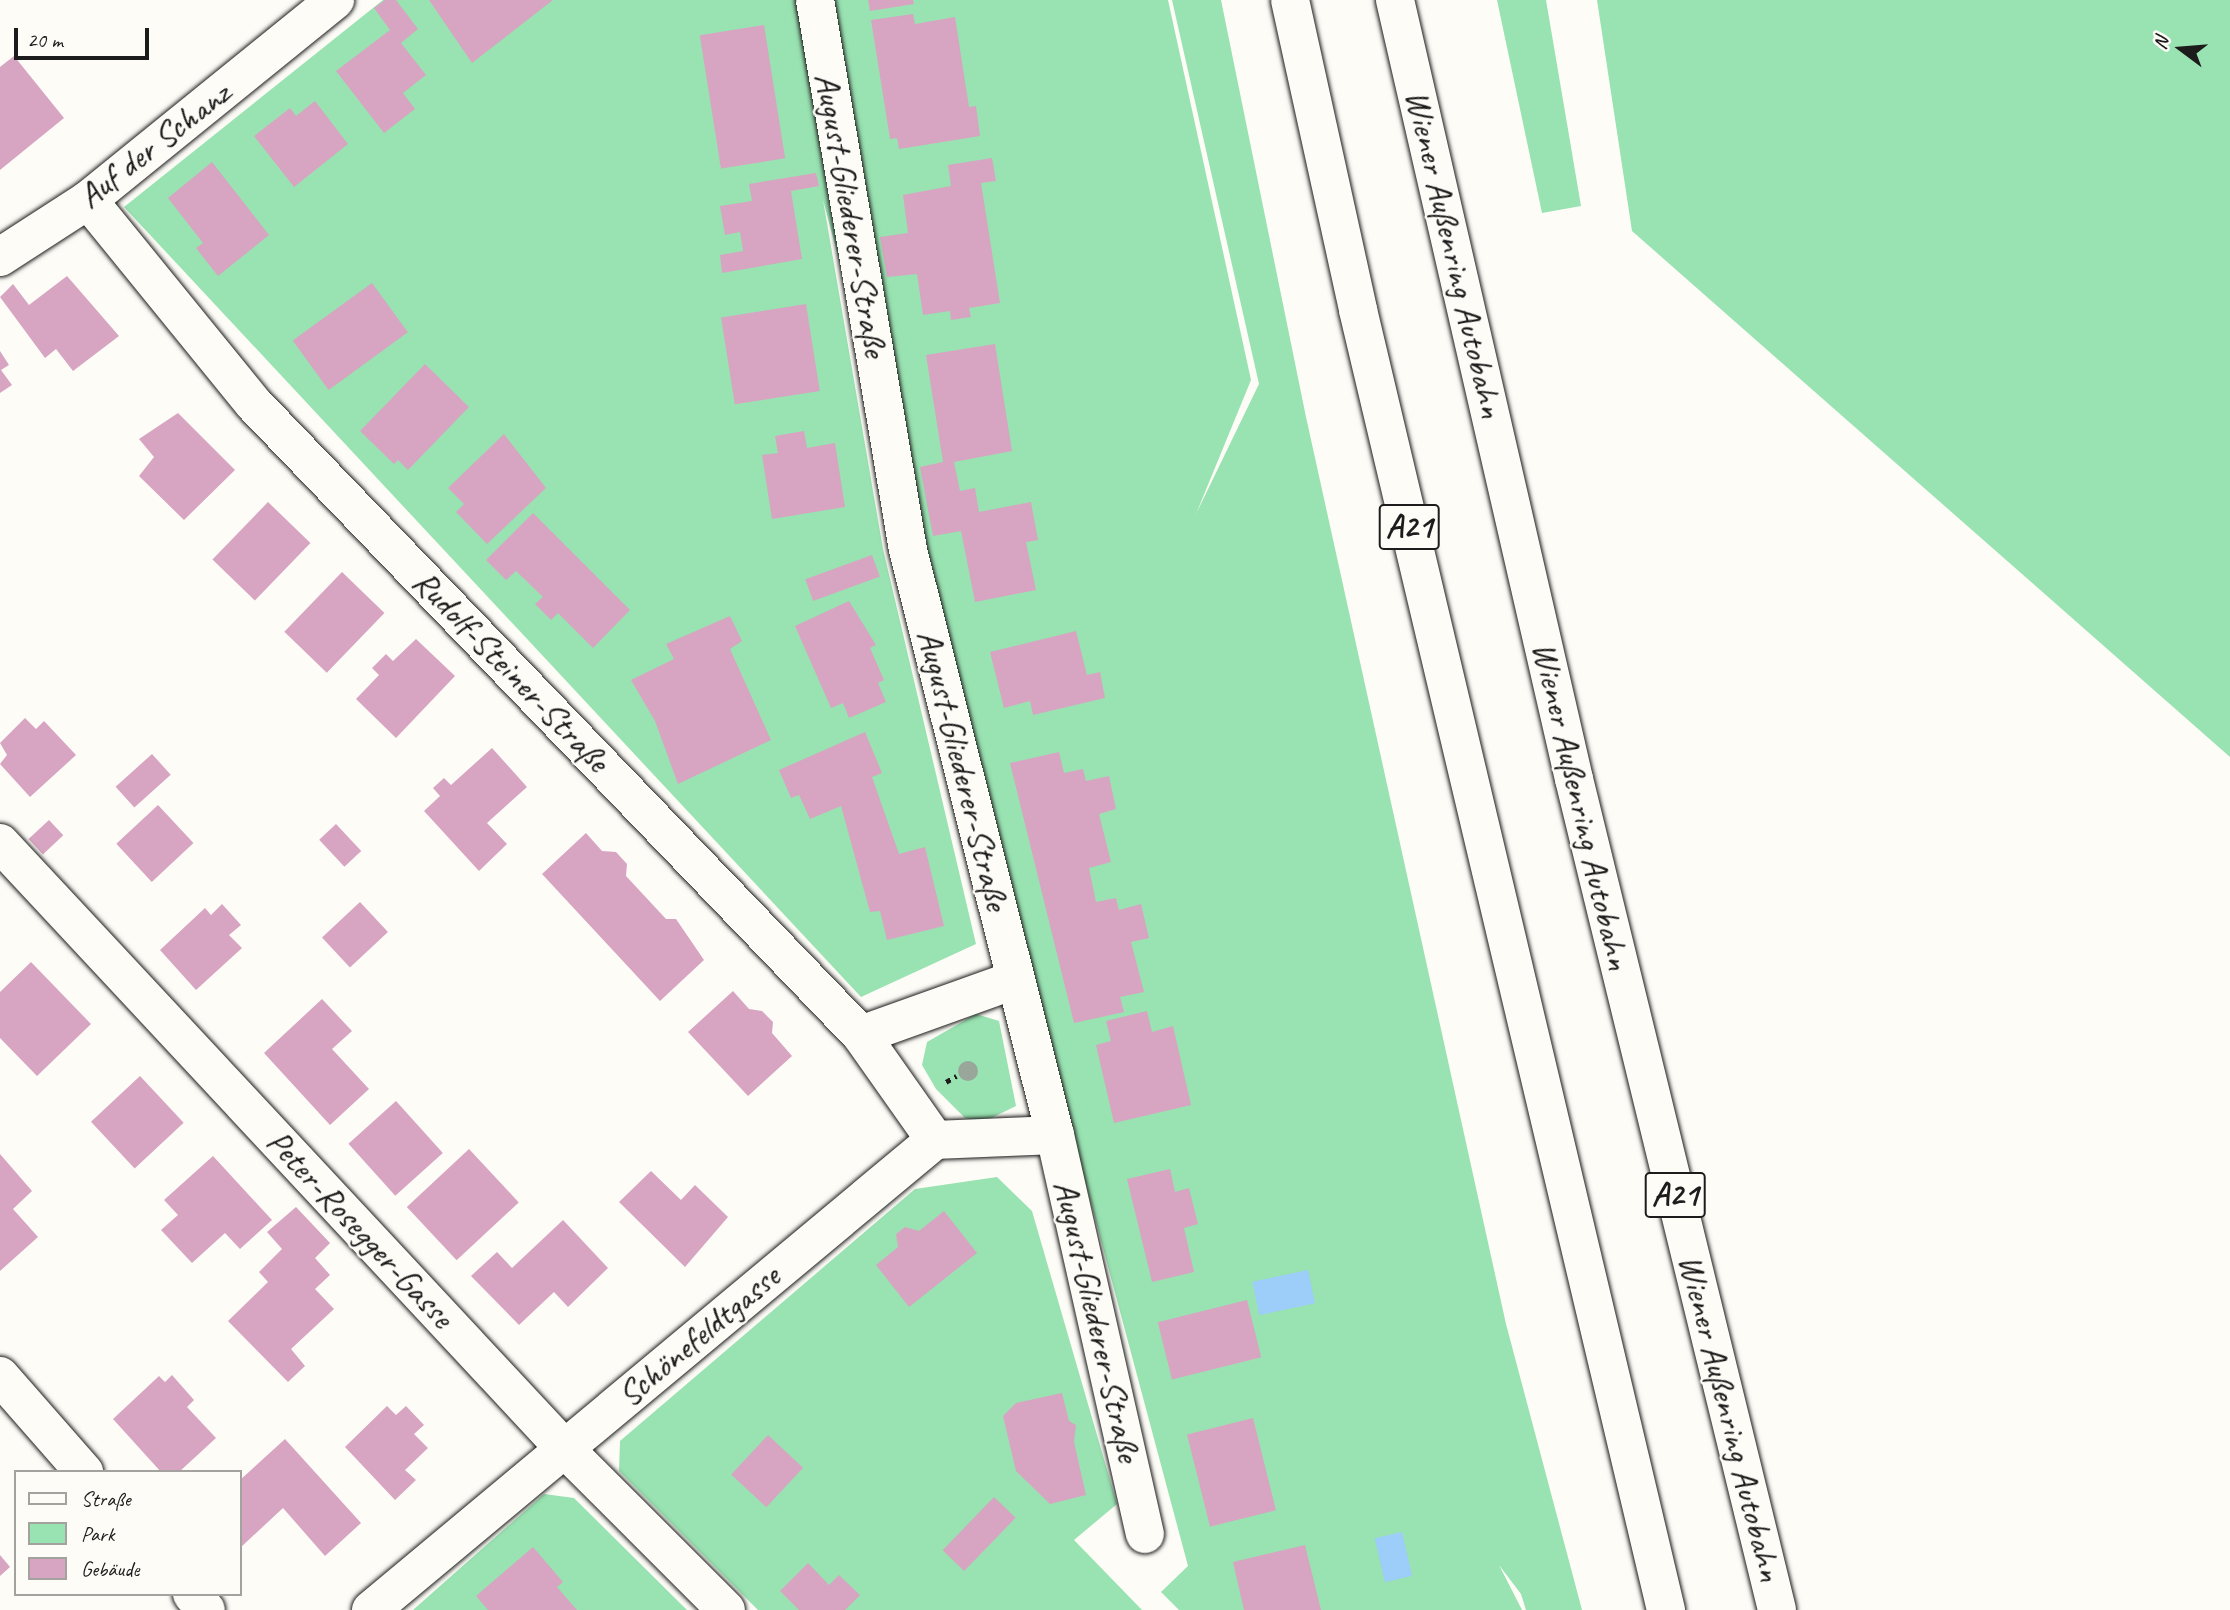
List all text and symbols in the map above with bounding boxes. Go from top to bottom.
scale bar [18,14,152,58]
north arrow [2146,14,2216,84]
text: 20 m [27,27,63,53]
text: N [2148,34,2174,52]
street label: August-Gliederer-Straße [805,70,897,360]
street label: Auf der Schanz [69,72,239,218]
street label: Wiener Außenring Autobahn [1396,86,1512,422]
road number: A21 [1378,498,1440,556]
street label: Rudolf-Steiner-Straße [404,561,618,781]
street label: August-Gliederer-Straße [908,626,1018,914]
street label: Wiener Außenring Autobahn [1523,638,1639,974]
street label: Peter-Rosegger-Gasse [257,1121,463,1337]
road number: A21 [1644,1166,1706,1224]
street label: August-Gliederer-Straße [1044,1176,1150,1466]
street label: Wiener Außenring Autobahn [1669,1251,1791,1585]
street label: Schönefeldtgasse [609,1256,789,1416]
legend [14,1470,242,1596]
text: Straße [81,1486,131,1512]
text: Park [81,1521,114,1547]
text: Gebäude [81,1556,139,1582]

